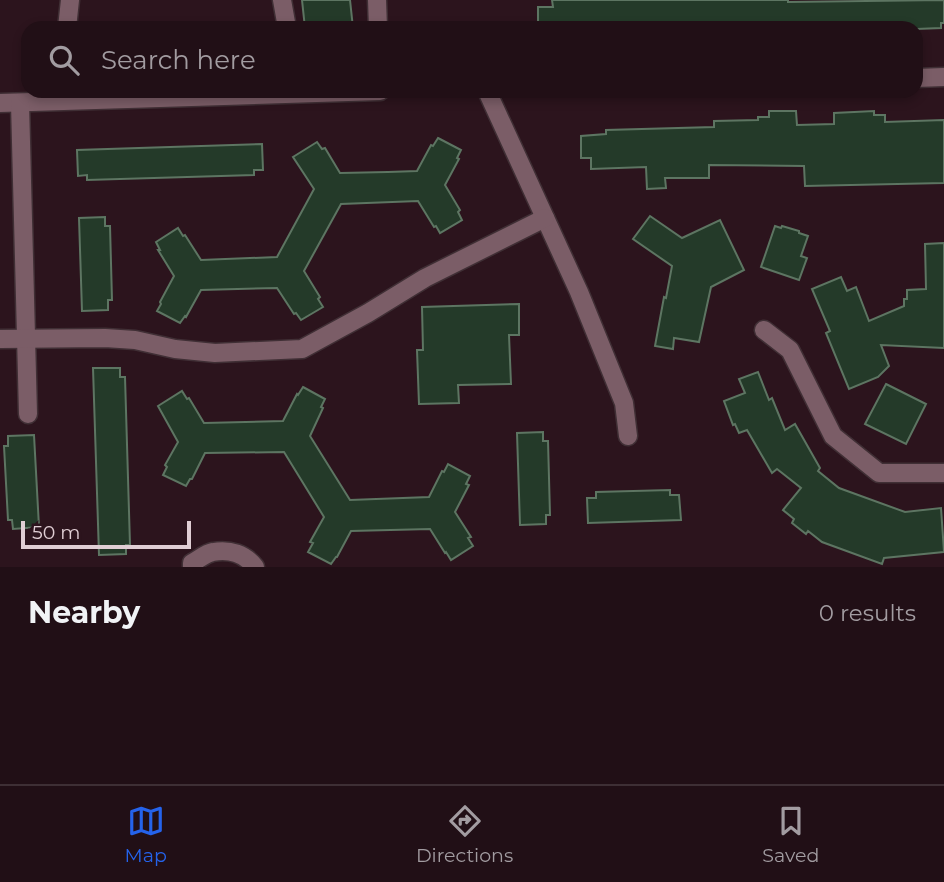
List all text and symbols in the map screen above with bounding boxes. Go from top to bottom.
search box [21,21,923,98]
icon: search [45,41,83,79]
text: Search here [101,44,256,76]
scale bar [21,518,191,550]
text: 50 m [32,521,80,544]
text: Nearby [28,594,140,631]
text: 0 results [819,599,916,627]
tab: Map [125,802,167,867]
tab: Directions [416,802,513,867]
tab: Saved [762,802,819,867]

